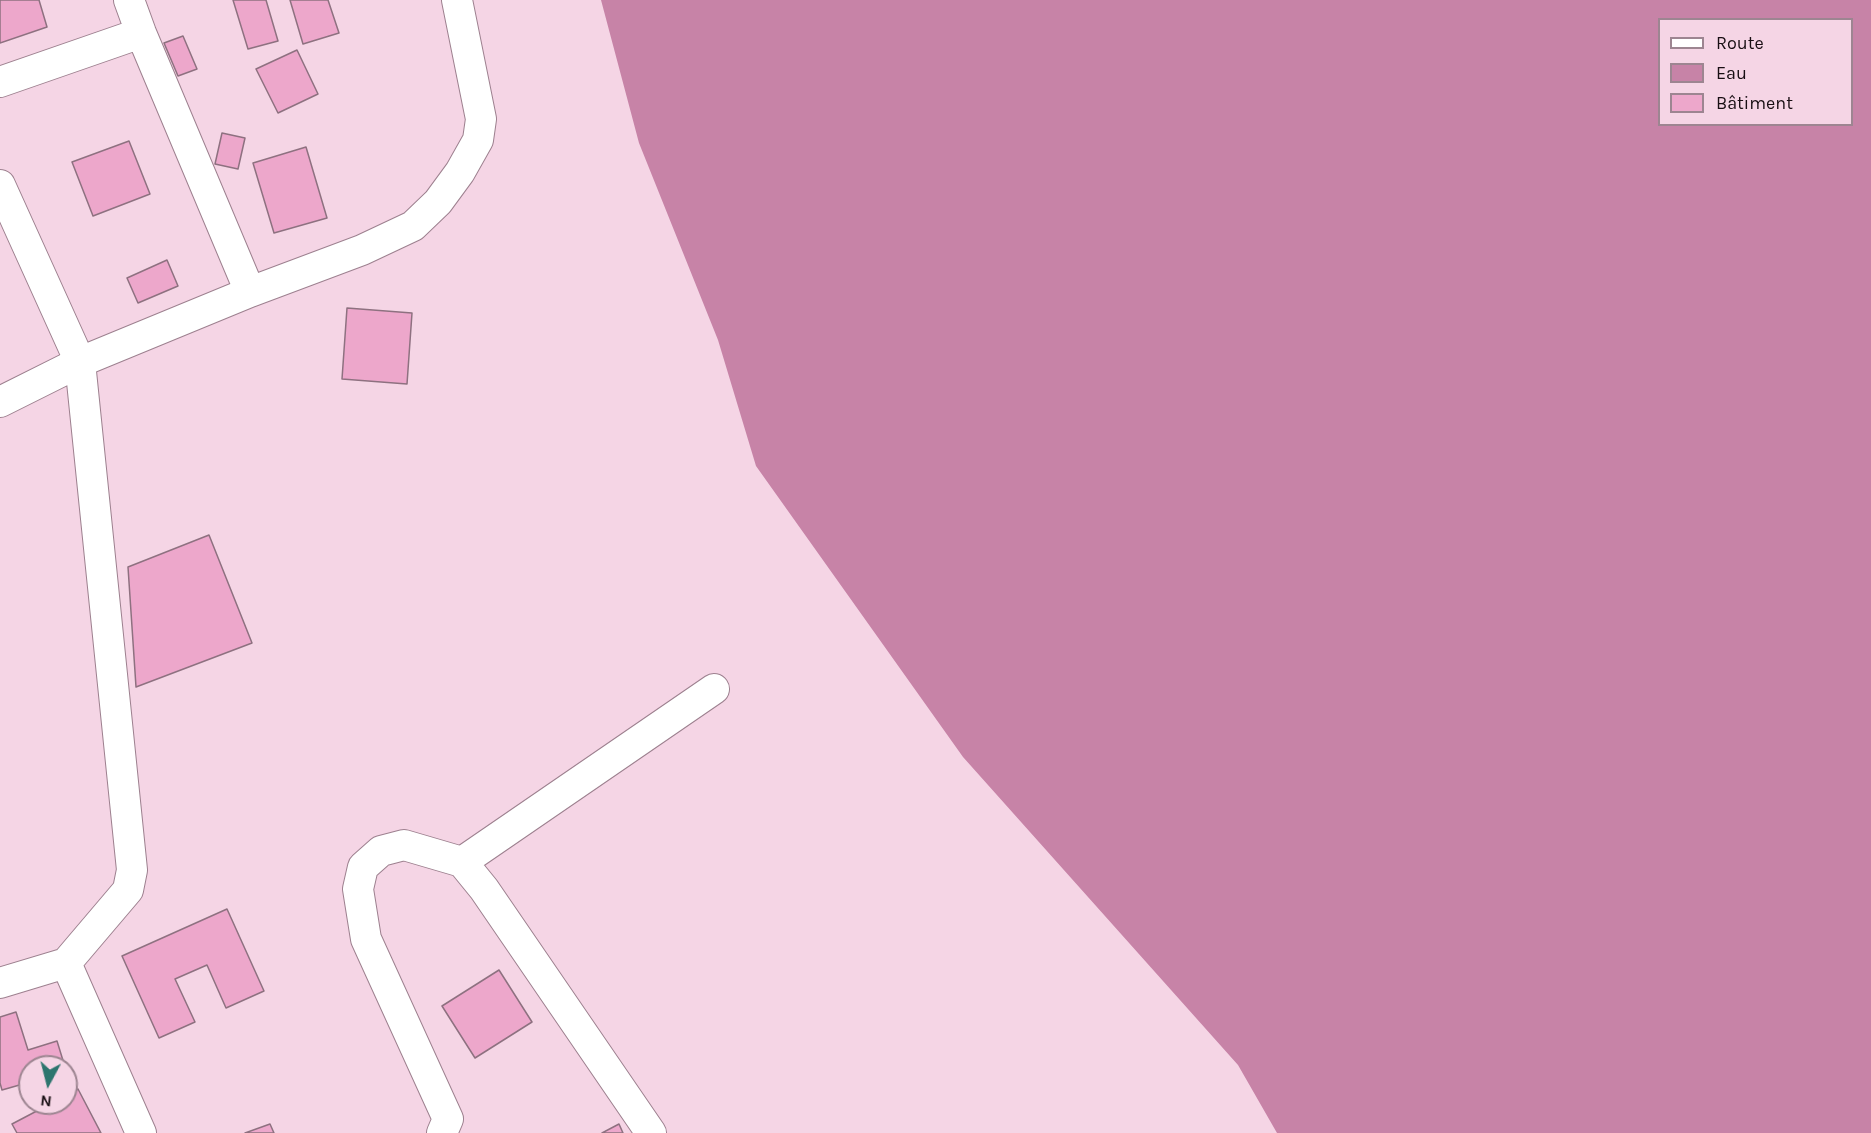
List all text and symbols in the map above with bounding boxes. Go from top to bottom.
legend [1658,18,1853,126]
text: Route [1716,32,1764,54]
text: Eau [1716,62,1747,84]
text: Bâtiment [1716,92,1793,114]
north arrow [18,1055,78,1115]
text: N [39,1091,53,1112]

